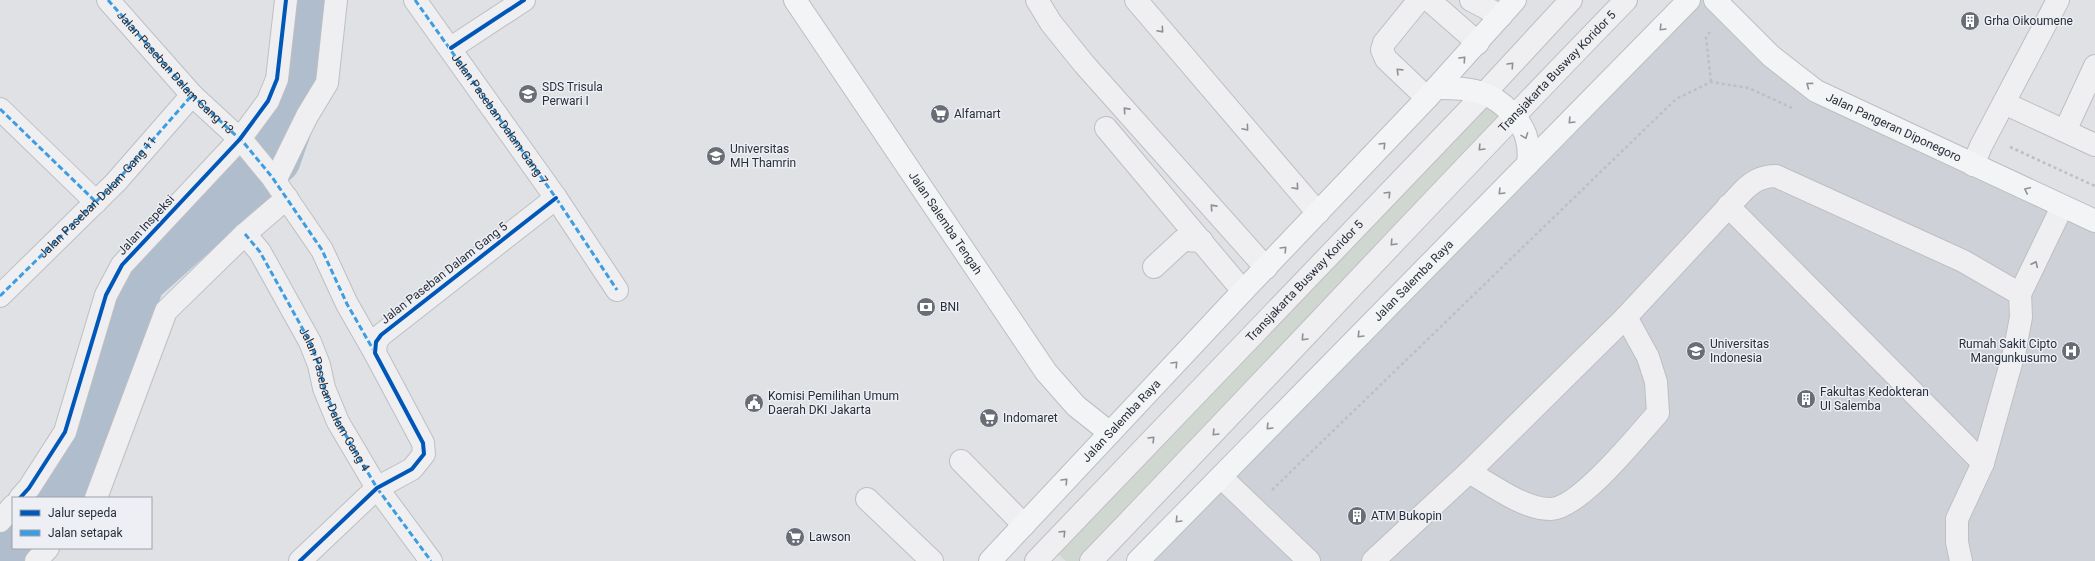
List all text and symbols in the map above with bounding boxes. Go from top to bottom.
street label: Jalan Paseban Dalam Gang 13 [114,8,236,137]
street label: Transjakarta Busway Koridor 5 [1496,8,1619,135]
building icon: Grha Oikoumene [1959,10,1981,32]
place label: Grha Oikoumene [1984,14,2073,28]
one-way arrow [1659,23,1667,31]
one-way arrow [1156,25,1163,32]
street label: Jalan Paseban Dalam Gang 7 [448,51,551,187]
one-way arrow [1458,56,1466,64]
one-way arrow [1506,63,1513,70]
one-way arrow [1396,68,1404,76]
place label: SDS Trisula Perwari I [542,80,603,108]
school or university icon: SDS Trisula Perwari I [517,83,539,105]
one-way arrow [1806,83,1813,90]
street label: Jalan Pangeran Diponegoro [1824,90,1964,165]
supermarket icon: Alfamart [929,103,951,125]
place label: Alfamart [954,107,1001,121]
one-way arrow [1123,108,1130,115]
one-way arrow [1568,116,1576,124]
one-way arrow [1241,124,1248,131]
one-way arrow [1521,133,1529,140]
street label: Jalan Paseban Dalam Gang 11 [36,134,160,261]
place label: Universitas MH Thamrin [730,142,796,170]
one-way arrow [1378,142,1386,150]
one-way arrow [1479,143,1486,151]
school or university icon: Universitas MH Thamrin [705,145,727,167]
street label: Jalan Salemba Tengah [906,169,985,277]
one-way arrow [1291,182,1299,190]
one-way arrow [1498,187,1506,195]
one-way arrow [2023,187,2031,195]
one-way arrow [1383,191,1391,199]
street label: Jalan Inspeksi [115,192,177,258]
one-way arrow [1210,204,1218,212]
street label: Transjakarta Busway Koridor 5 [1243,217,1366,345]
street label: Jalan Paseban Dalam Gang 5 [378,219,510,327]
street label: Jalan Salemba Raya [1371,237,1456,324]
one-way arrow [1390,239,1397,246]
one-way arrow [1279,246,1286,254]
one-way arrow [2030,260,2038,268]
bank icon: BNI [915,296,937,318]
place label: BNI [940,300,959,314]
street label: Jalan Paseban Dalam Gang 4 [296,325,373,474]
one-way arrow [1357,330,1365,338]
one-way arrow [1302,334,1309,341]
place label: Universitas Indonesia [1710,337,1769,365]
place label: Rumah Sakit Cipto Mangunkusumo [1959,337,2057,365]
school or university icon: Universitas Indonesia [1685,340,1707,362]
hospital icon: Rumah Sakit Cipto Mangunkusumo [2060,340,2082,362]
one-way arrow [1170,361,1177,368]
street label: Jalan Salemba Raya [1079,377,1163,465]
place label: Fakultas Kedokteran UI Salemba [1820,385,1929,413]
building icon: Fakultas Kedokteran UI Salemba [1795,388,1817,410]
place label: Komisi Pemilihan Umum Daerah DKI Jakarta [768,389,899,417]
public building icon: Komisi Pemilihan Umum Daerah DKI Jakarta [743,392,765,414]
supermarket icon: Indomaret [978,407,1000,429]
place label: Indomaret [1003,411,1058,425]
one-way arrow [1266,422,1274,430]
one-way arrow [1212,428,1220,436]
one-way arrow [1148,436,1155,444]
one-way arrow [1060,479,1067,486]
legend [12,497,152,549]
building icon: ATM Bukopin [1346,505,1368,527]
text: Jalur sepeda [48,506,117,520]
place label: ATM Bukopin [1371,509,1442,523]
one-way arrow [1175,515,1183,523]
text: Jalan setapak [48,526,123,540]
supermarket icon: Lawson [784,526,806,548]
place label: Lawson [809,530,851,544]
one-way arrow [1058,530,1065,538]

